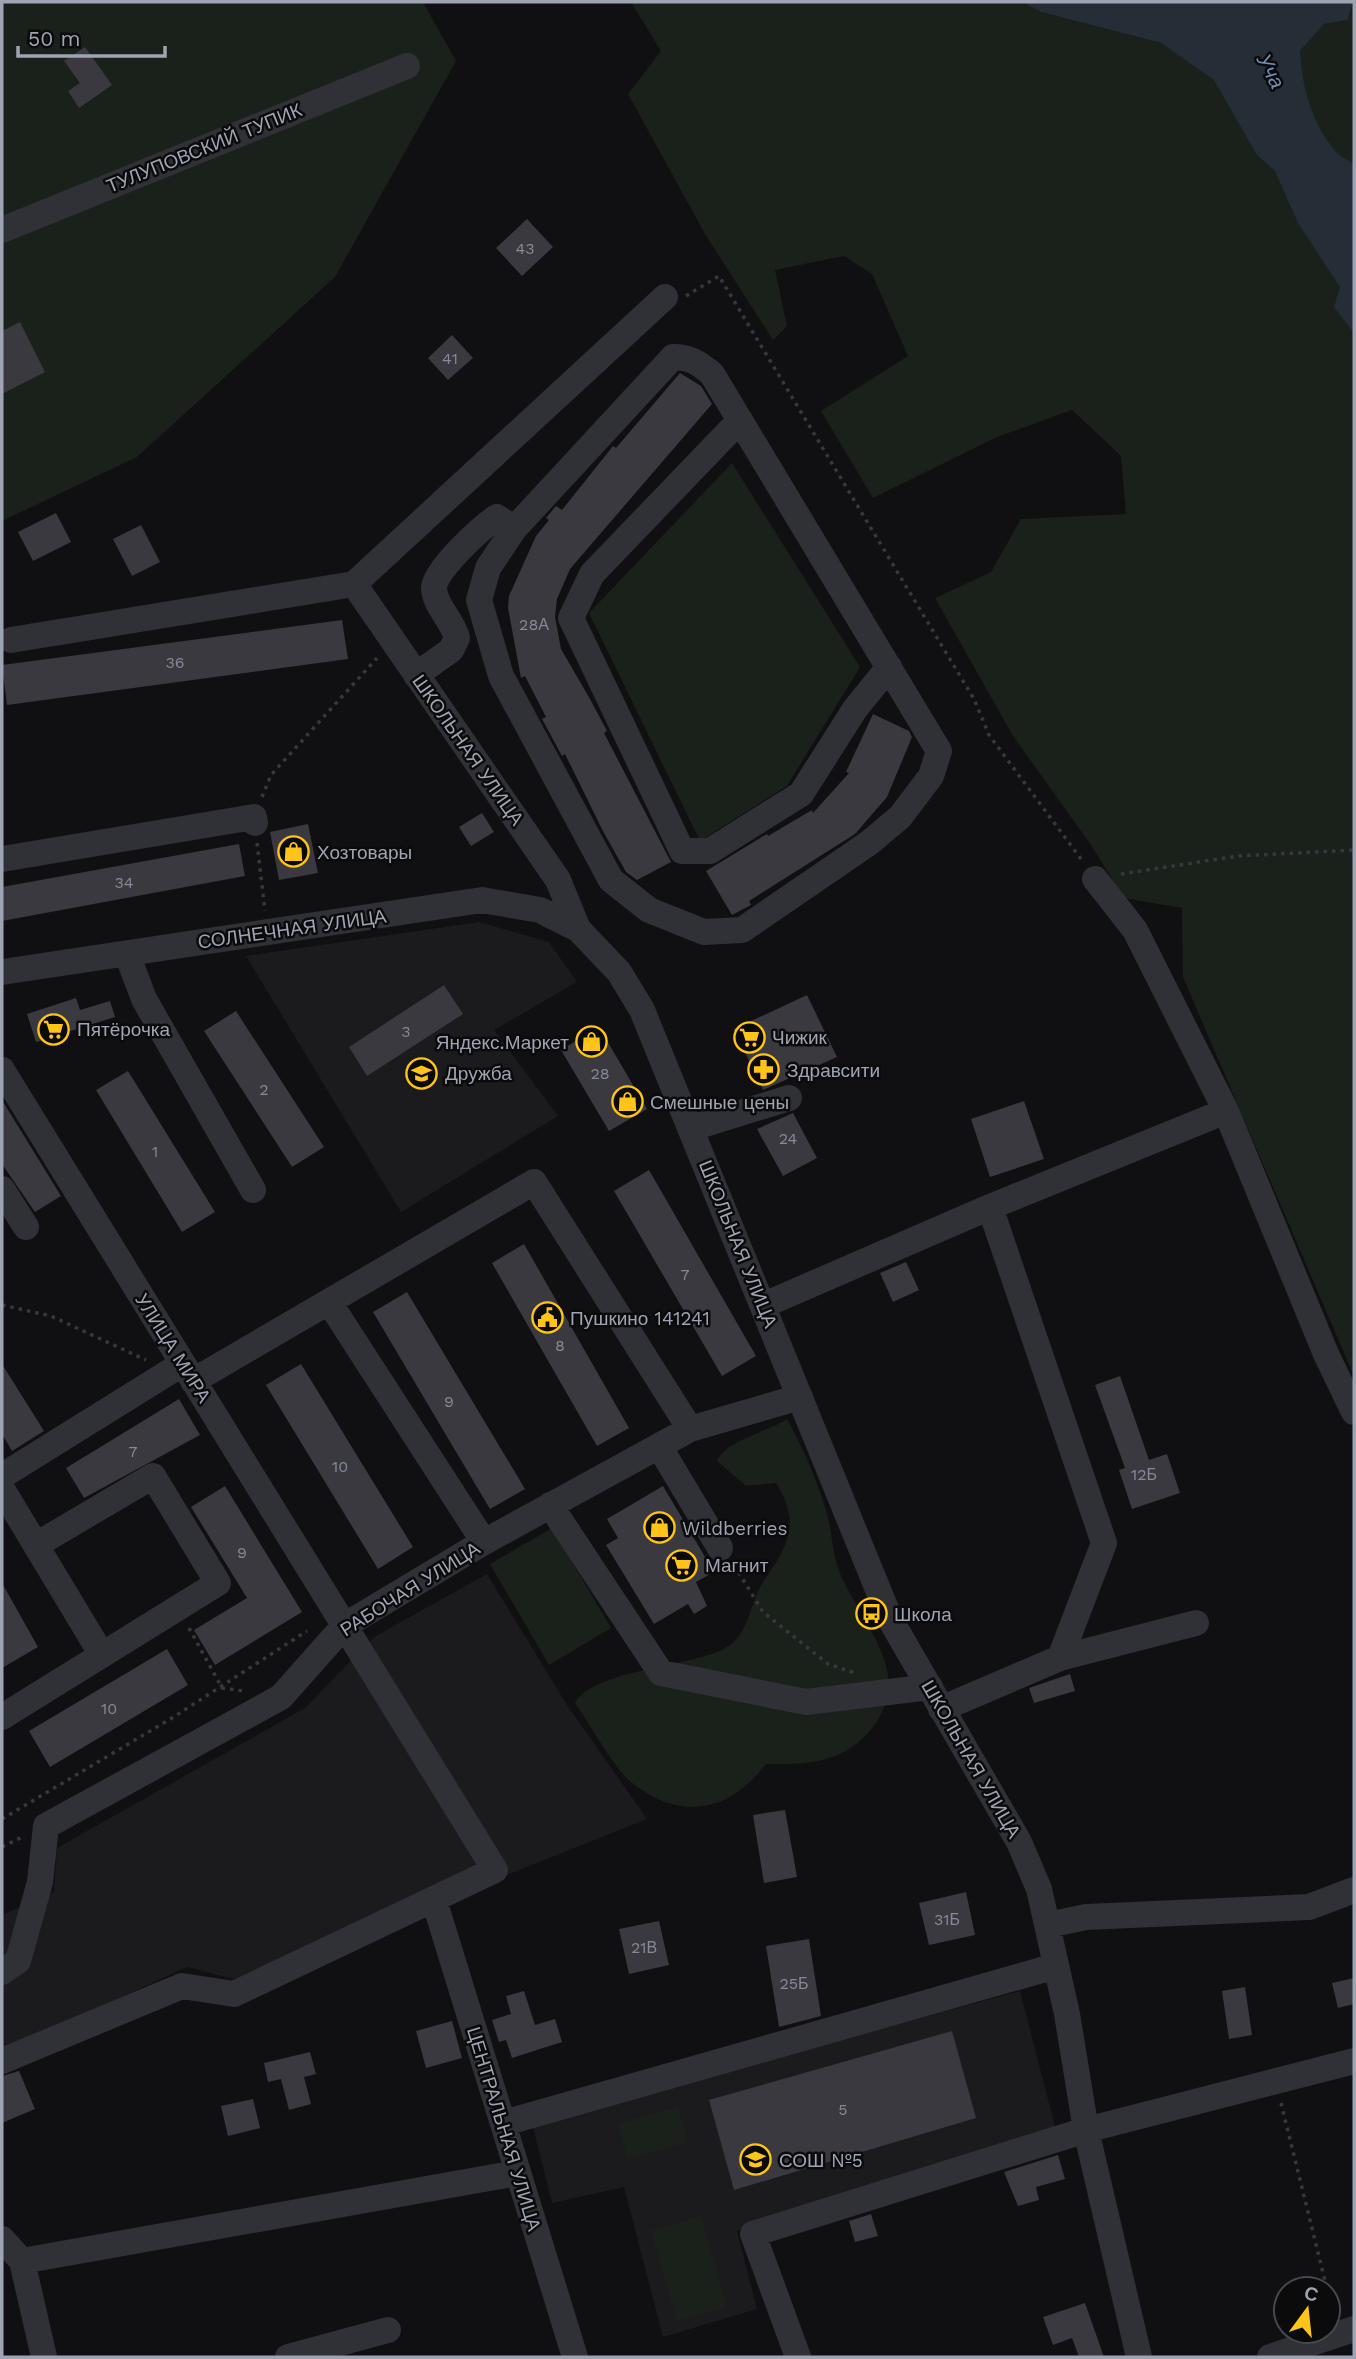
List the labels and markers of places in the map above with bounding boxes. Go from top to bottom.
shop icon: Хозтовары [277,835,311,869]
place label: Хозтовары [317,841,412,864]
supermarket icon: Пятёрочка [37,1012,71,1046]
place label: Пятёрочка [77,1018,171,1041]
supermarket icon: Чижик [732,1020,766,1054]
shop icon: Яндекс.Маркет [575,1025,609,1059]
place label: Чижик [772,1026,828,1049]
place label: Яндекс.Маркет [436,1031,569,1054]
pharmacy icon: Здравсити [747,1053,781,1087]
school or university icon: Дружба [405,1056,439,1090]
place label: Здравсити [787,1059,880,1082]
place label: Дружба [445,1062,512,1085]
shop icon: Смешные цены [610,1085,644,1119]
place label: Смешные цены [650,1091,789,1114]
public building icon: Пушкино 141241 [530,1301,564,1335]
place label: Пушкино 141241 [570,1307,710,1330]
shop icon: Wildberries [642,1511,676,1545]
place label: Wildberries [682,1517,787,1540]
supermarket icon: Магнит [665,1548,699,1582]
place label: Магнит [705,1554,769,1577]
bus stop icon: Школа [854,1597,888,1631]
place label: Школа [894,1603,952,1626]
school or university icon: СОШ №5 [739,2143,773,2177]
place label: СОШ №5 [779,2149,863,2172]

